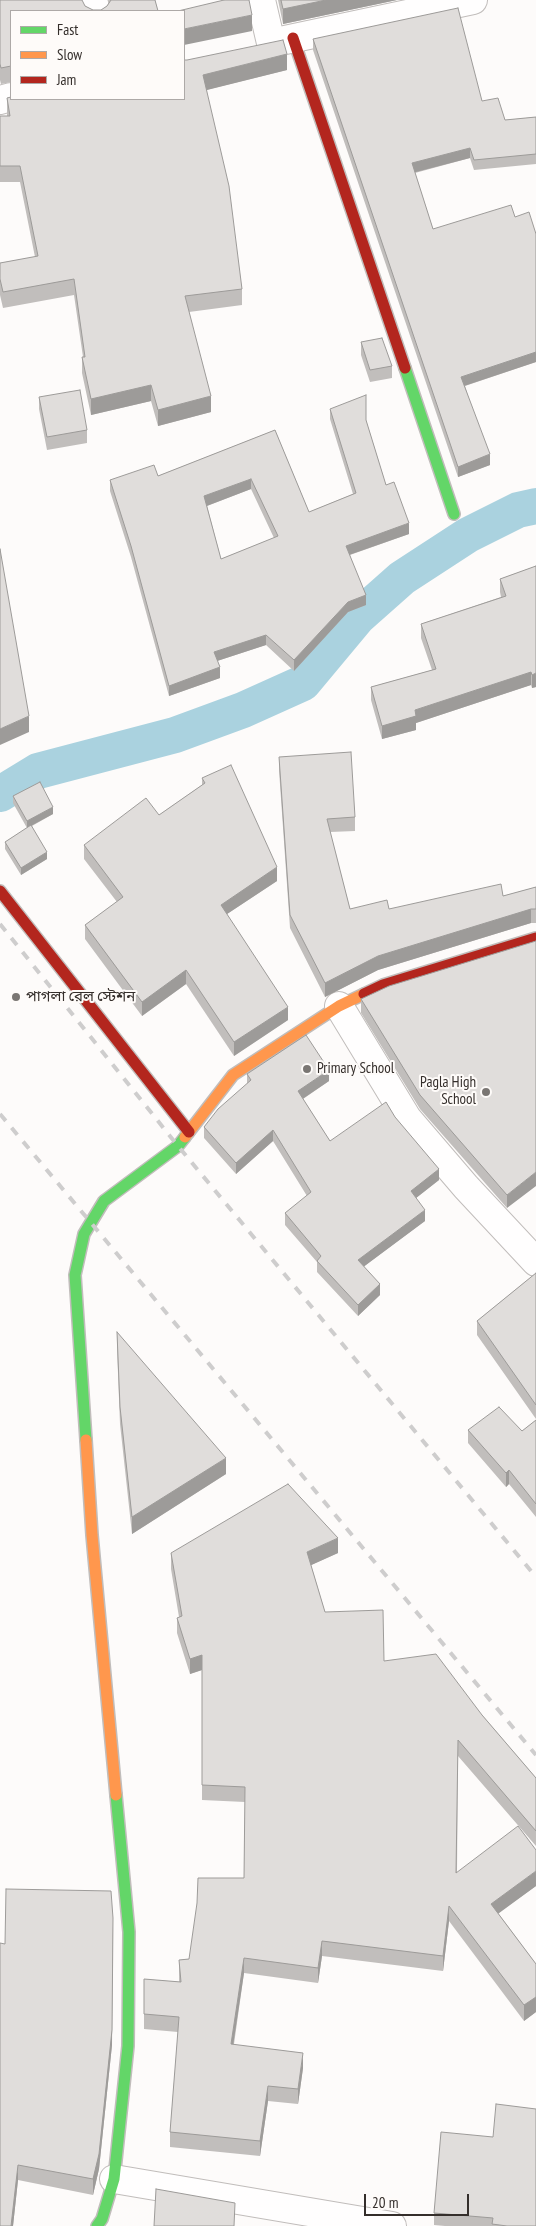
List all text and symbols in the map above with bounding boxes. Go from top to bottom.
legend [10,10,185,100]
text: Fast [57,20,78,39]
text: Slow [57,45,82,64]
text: Jam [57,70,76,89]
place label: পাগলা রেল স্টেশন [26,988,135,1006]
marker: পাগলা রেল স্টেশন [10,991,22,1003]
place label: Primary School [317,1060,394,1078]
marker: Primary School [301,1063,313,1075]
place label: Pagla High School [420,1074,476,1109]
marker: Pagla High School [480,1086,492,1098]
scale bar [366,2184,471,2216]
text: 20 m [372,2193,398,2212]

